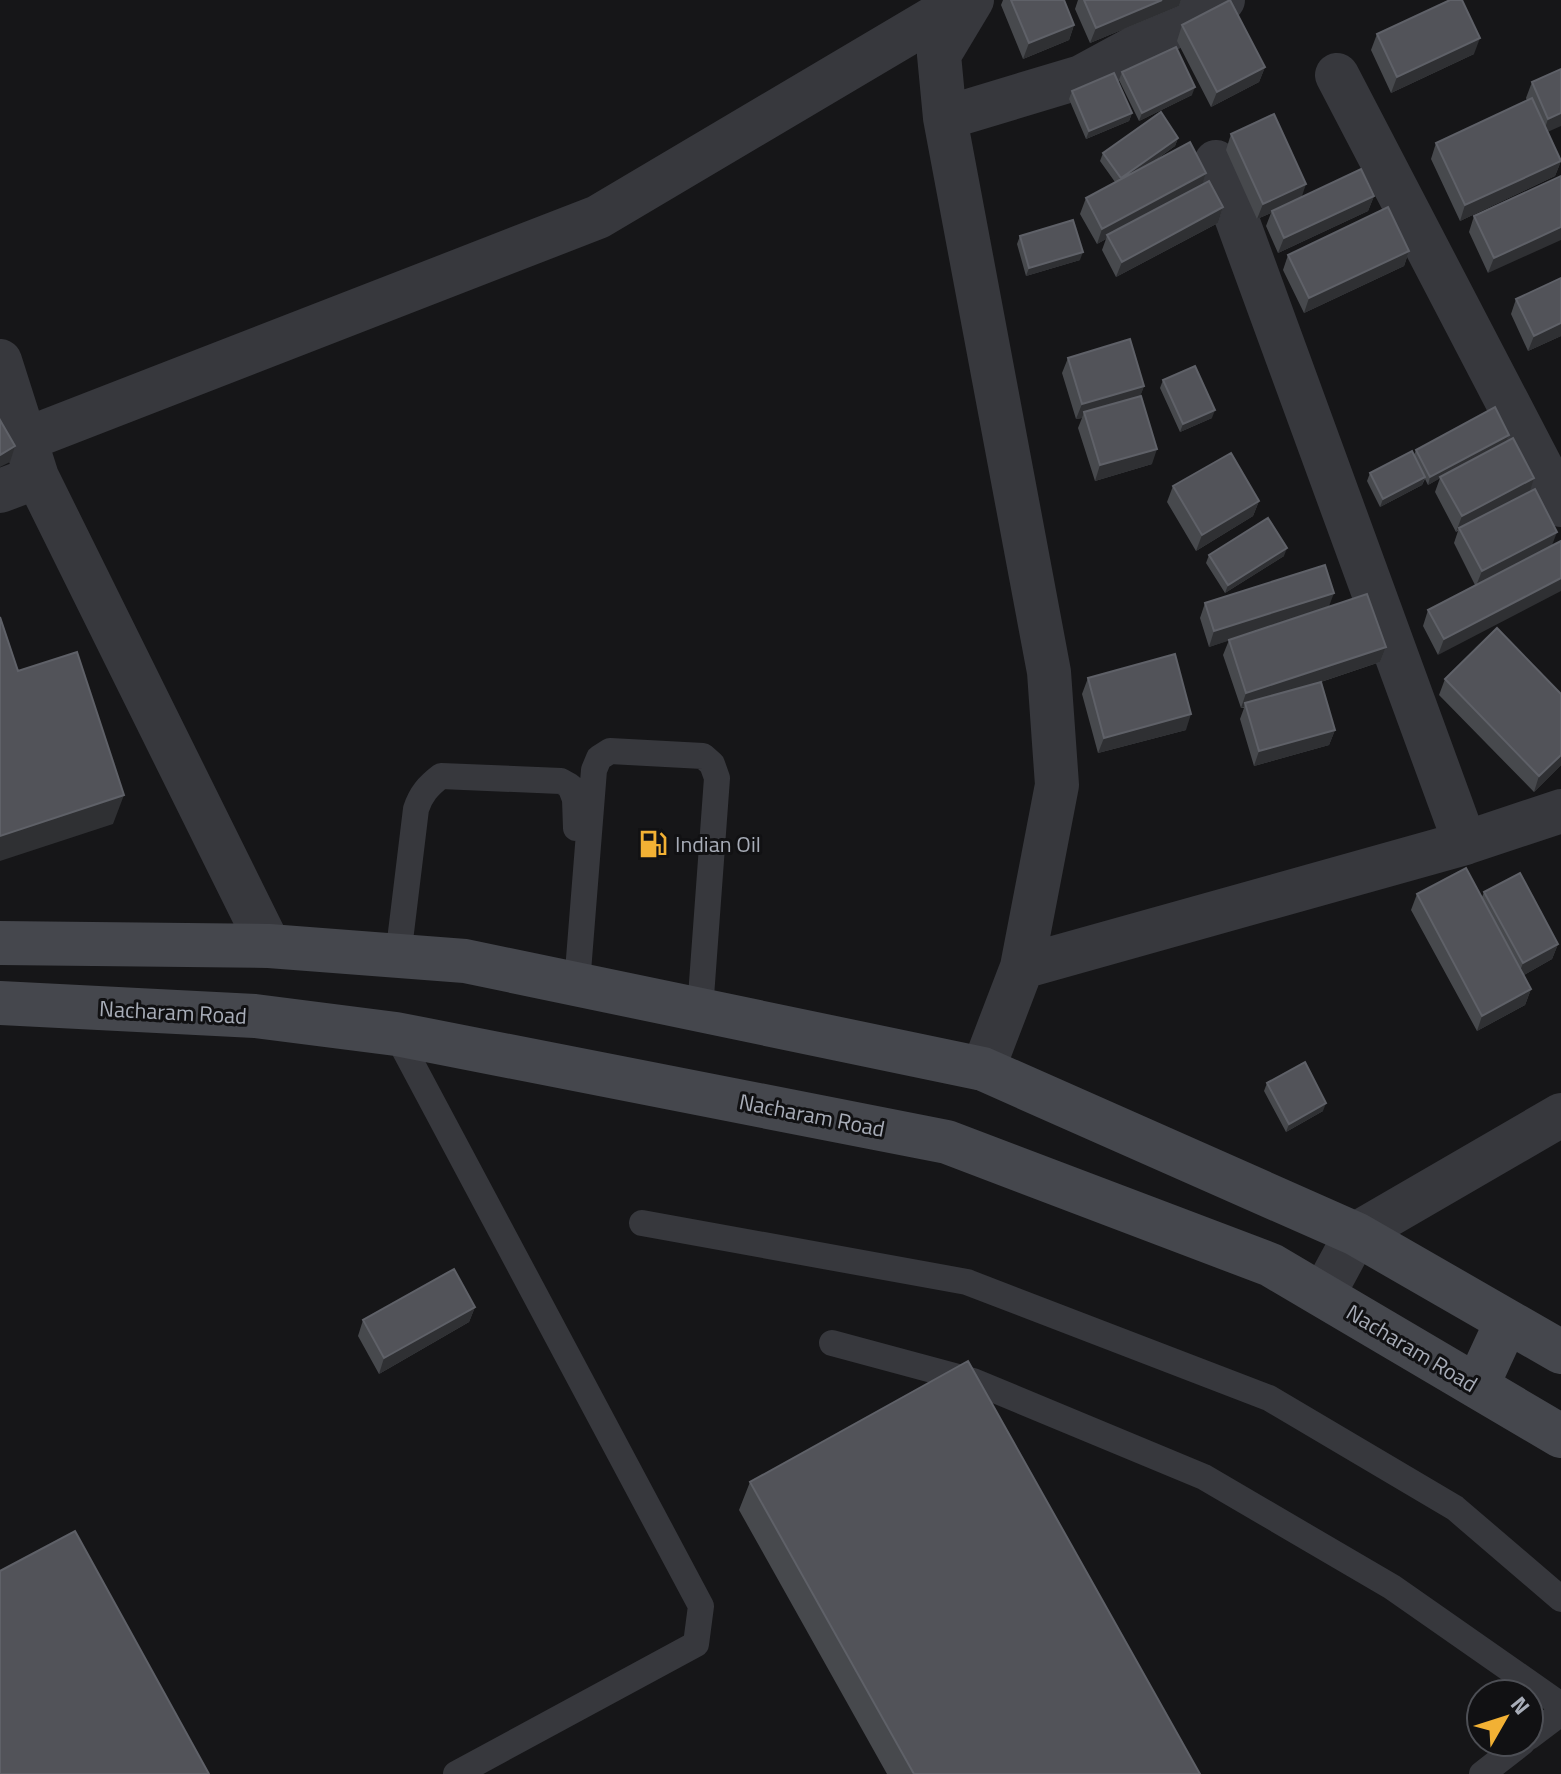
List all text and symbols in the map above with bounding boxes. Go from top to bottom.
place label: Indian Oil [675,827,761,861]
fuel station icon: Indian Oil [638,829,668,859]
street label: Nacharam Road [98,991,248,1033]
street label: Nacharam Road [736,1084,888,1146]
street label: Nacharam Road [1340,1295,1484,1401]
north arrow [1465,1678,1545,1758]
text: N [1503,1689,1539,1722]

